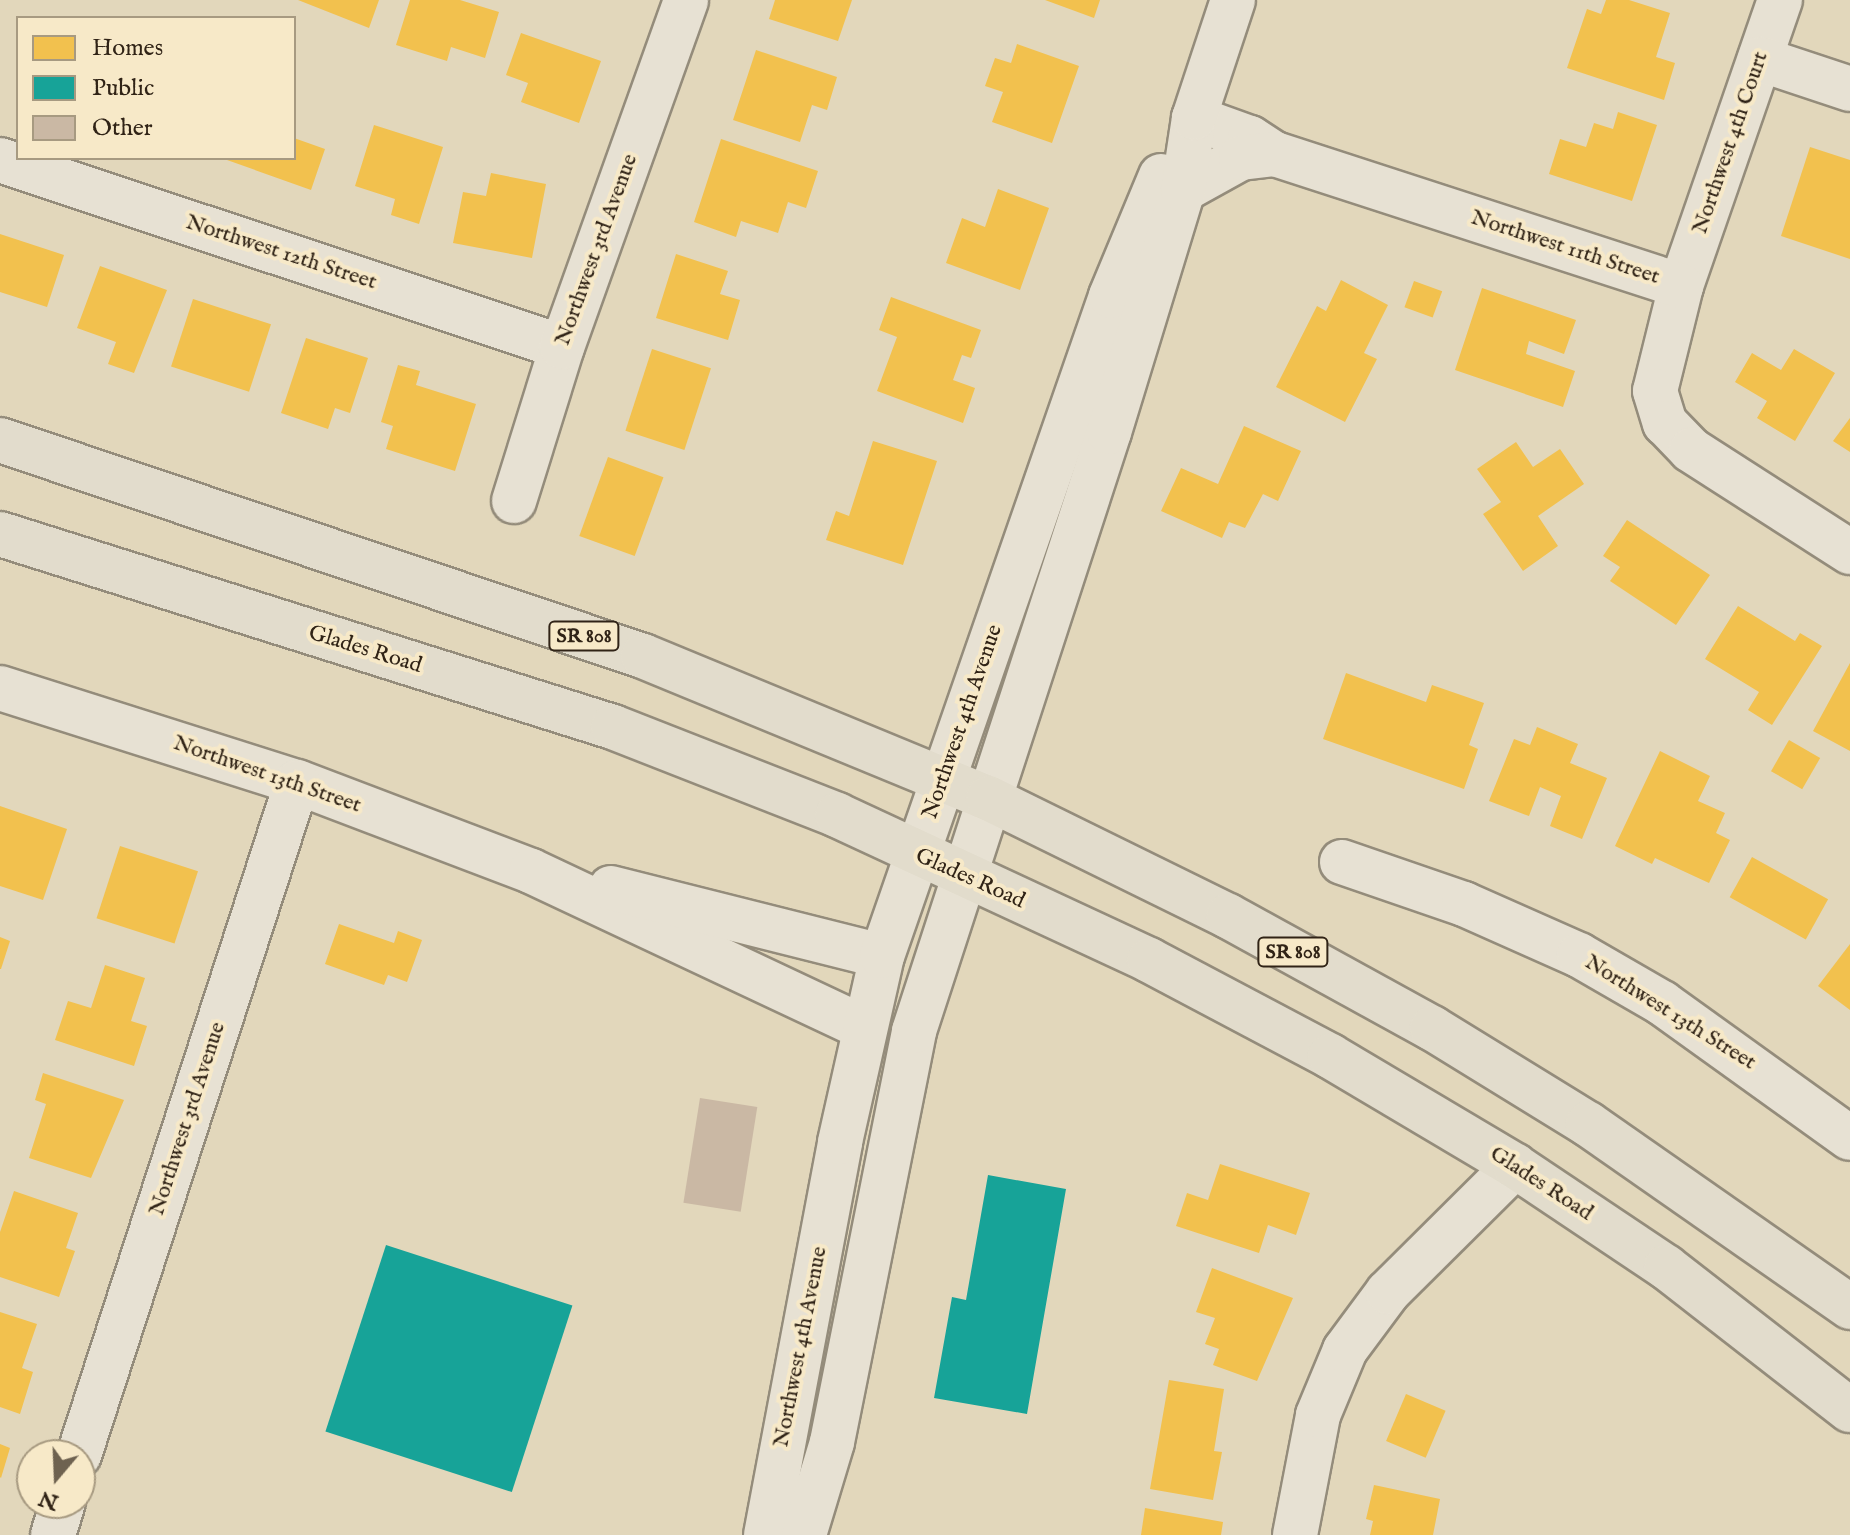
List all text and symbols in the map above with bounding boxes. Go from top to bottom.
legend [16,16,296,160]
text: Homes [92,33,163,64]
street label: Northwest 4th Court [1687,48,1775,238]
text: Public [92,73,154,104]
text: Other [92,113,153,144]
street label: Northwest 3rd Avenue [550,151,644,349]
street label: Northwest 11th Street [1467,205,1663,291]
street label: Northwest 12th Street [182,210,380,296]
street label: Glades Road [305,620,425,680]
road number: SR 808 [548,620,620,652]
street label: Northwest 4th Avenue [917,621,1009,823]
street label: Northwest 13th Street [170,730,364,820]
street label: Glades Road [911,843,1029,915]
road number: SR 808 [1257,936,1329,968]
street label: Northwest 13th Street [1580,950,1760,1076]
street label: Northwest 3rd Avenue [144,1019,232,1219]
street label: Glades Road [1485,1141,1597,1227]
street label: Northwest 4th Avenue [769,1244,833,1450]
north arrow [16,1439,96,1519]
text: N [35,1483,62,1516]

